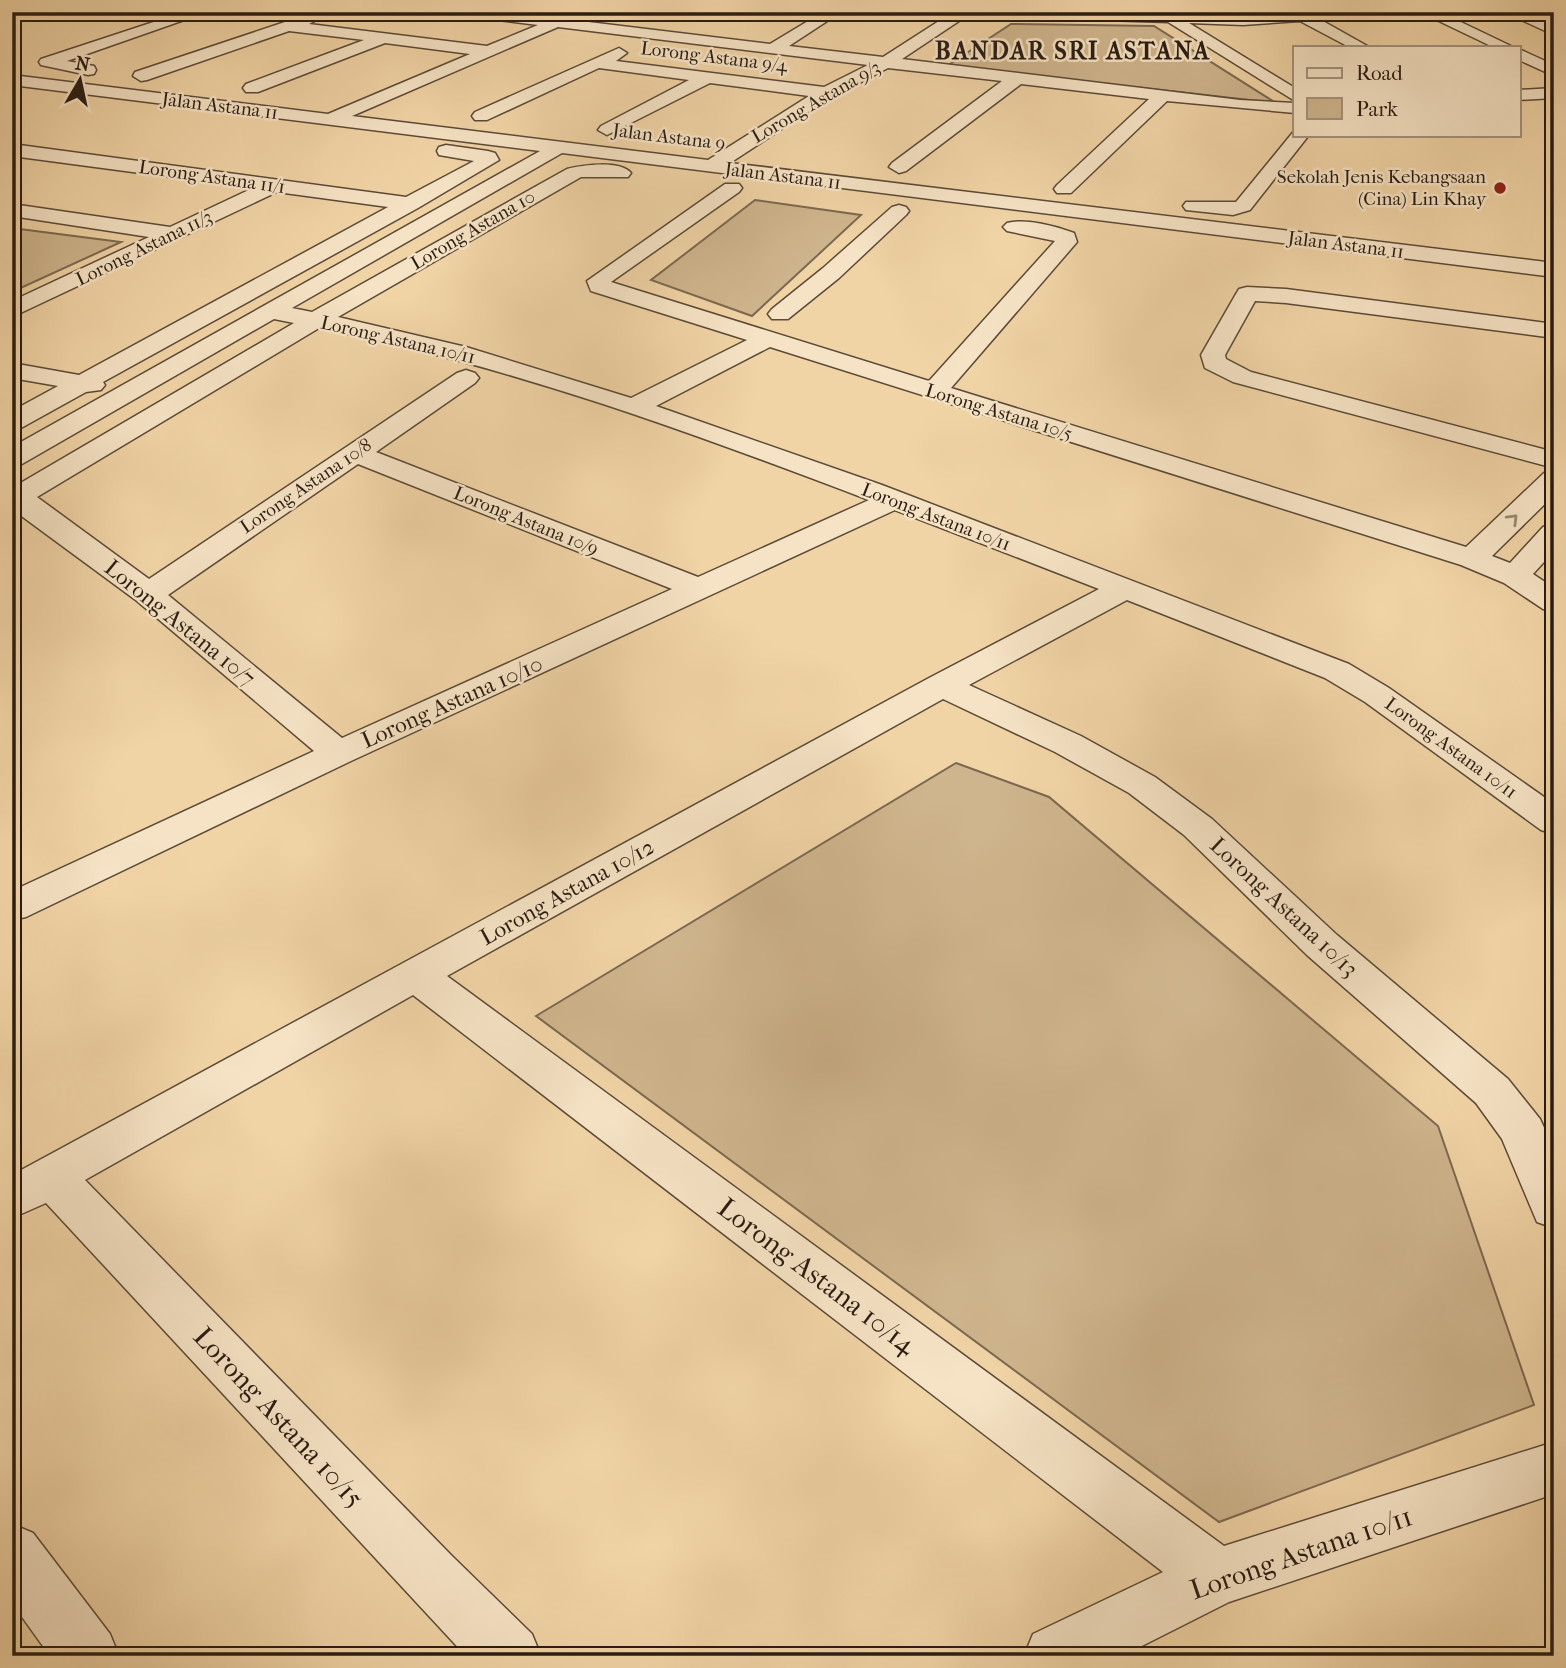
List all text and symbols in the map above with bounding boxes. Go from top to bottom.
street label: Lorong Astana 9/4 [639,37,789,77]
district label: BANDAR SRI ASTANA [935,37,1211,65]
north arrow [46,46,116,116]
legend [1293,46,1520,136]
text: N [74,52,92,76]
street label: Lorong Astana 9/3 [748,56,884,148]
text: Road [1356,61,1403,85]
street label: Jalan Astana 11 [159,88,279,124]
text: Park [1356,97,1398,121]
street label: Jalan Astana 9 [609,119,727,155]
street label: Lorong Astana 11/1 [137,156,287,198]
street label: Jalan Astana 11 [722,158,842,194]
place label: Sekolah Jenis Kebangsaan (Cina) Lin Khay [1277,166,1487,210]
marker: Sekolah Jenis Kebangsaan (Cina) Lin Khay [1492,180,1508,196]
street label: Lorong Astana 10 [407,186,539,274]
street label: Lorong Astana 11/3 [72,206,216,290]
street label: Jalan Astana 11 [1285,227,1405,263]
street label: Lorong Astana 10/11 [319,312,477,368]
street label: Lorong Astana 10/5 [923,379,1075,445]
street label: Lorong Astana 10/8 [236,434,376,538]
street label: Lorong Astana 10/11 [858,478,1014,556]
street label: Lorong Astana 10/9 [450,482,602,560]
one-way arrow [1505,515,1518,528]
street label: Lorong Astana 10/7 [99,554,261,692]
street label: Lorong Astana 10/10 [357,650,547,754]
street label: Lorong Astana 10/11 [1381,693,1521,803]
street label: Lorong Astana 10/13 [1204,832,1364,982]
street label: Lorong Astana 10/12 [475,833,659,951]
street label: Lorong Astana 10/14 [712,1191,924,1362]
street label: Lorong Astana 10/15 [187,1320,371,1514]
street label: Lorong Astana 10/11 [1186,1500,1416,1606]

